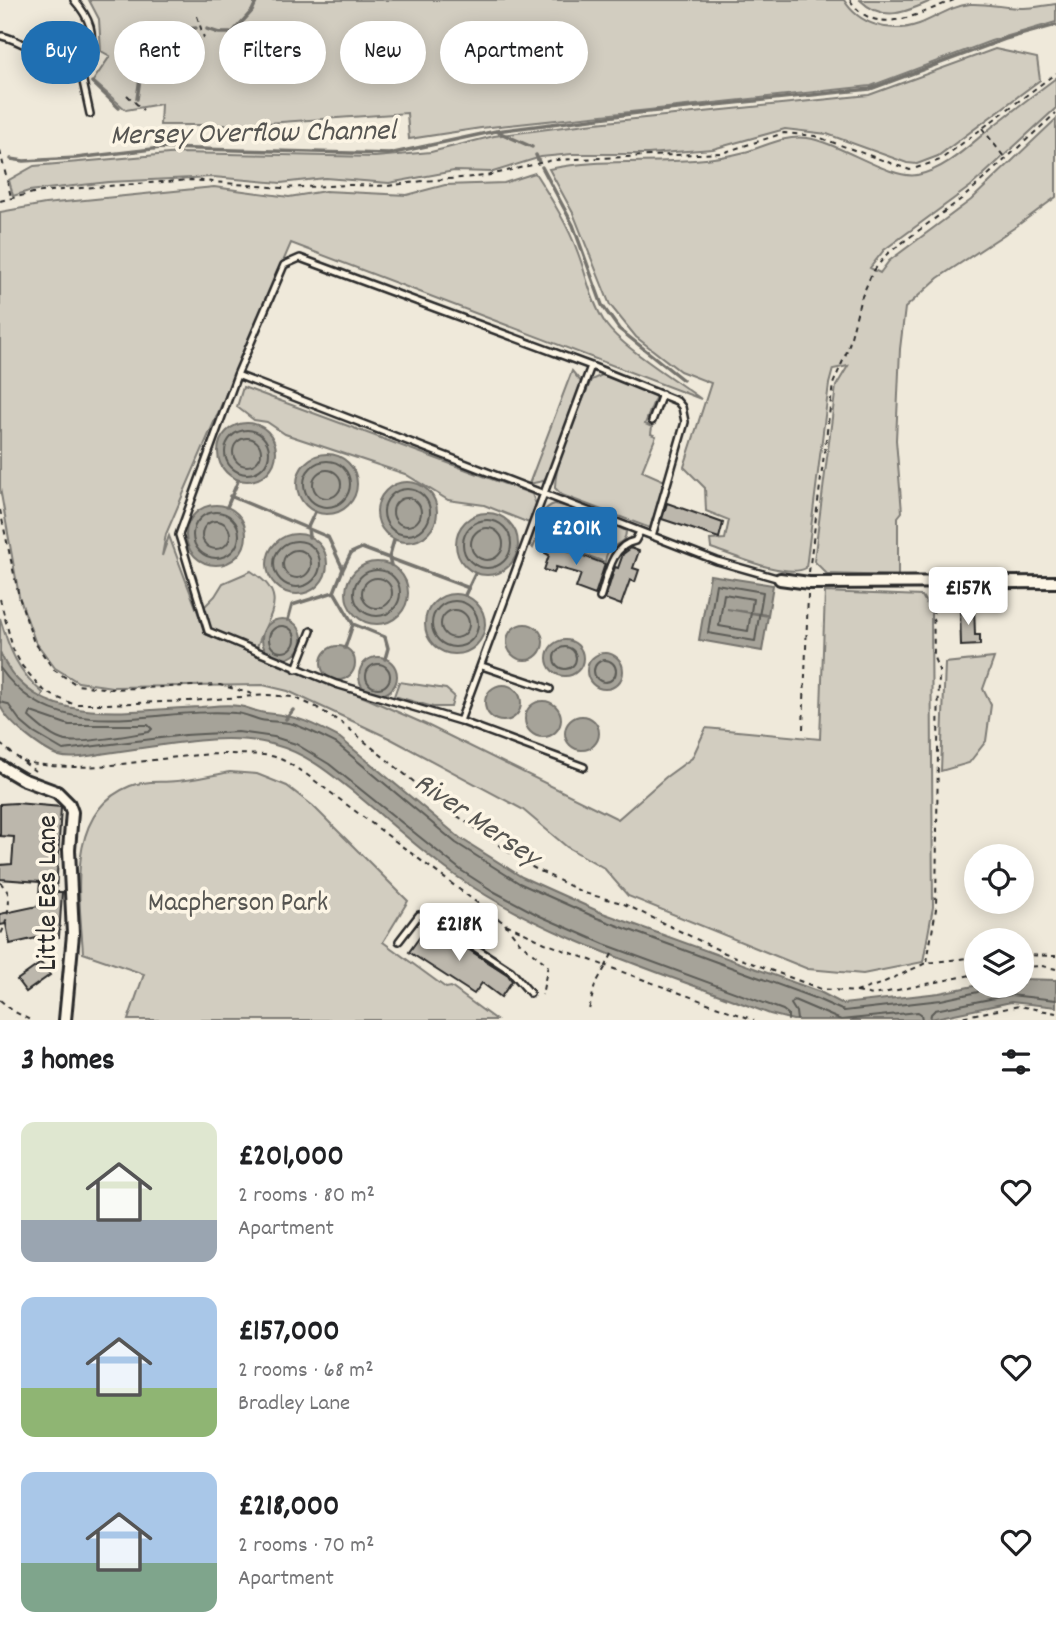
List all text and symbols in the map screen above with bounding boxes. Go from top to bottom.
chip: Buy [21,21,100,84]
chip: Rent [114,21,205,84]
chip: Filters [219,21,326,84]
chip: New [340,21,426,84]
chip: Apartment [440,21,588,84]
water label: Mersey Overflow Channel [110,111,399,159]
pin: £201K [527,508,625,567]
text: £201K [551,513,601,546]
pin: £157K [919,568,1017,627]
text: £157K [945,573,991,606]
water label: River Mersey [404,764,550,882]
street label: Little Ees Lane [30,815,70,971]
map controls [964,844,1034,998]
button: locate [964,844,1034,914]
park label: Macpherson Park [148,885,328,925]
pin: £218K [410,904,508,963]
text: £218K [436,909,482,942]
button: layers [964,928,1034,998]
text: 3 homes [21,1041,115,1084]
icon: filters [997,1043,1035,1081]
text: £201,000 [238,1137,344,1180]
icon: home [77,1150,161,1234]
icon: heart [997,1173,1035,1211]
text: 2 rooms · 80 m² [238,1180,375,1213]
text: Apartment [238,1213,334,1246]
text: £157,000 [238,1312,340,1355]
icon: home [77,1325,161,1409]
icon: heart [997,1348,1035,1386]
text: 2 rooms · 68 m² [238,1355,374,1388]
text: Bradley Lane [238,1388,350,1421]
text: £218,000 [238,1487,339,1530]
icon: home [77,1500,161,1584]
icon: heart [997,1523,1035,1561]
text: 2 rooms · 70 m² [238,1530,374,1563]
text: Apartment [238,1563,334,1596]

